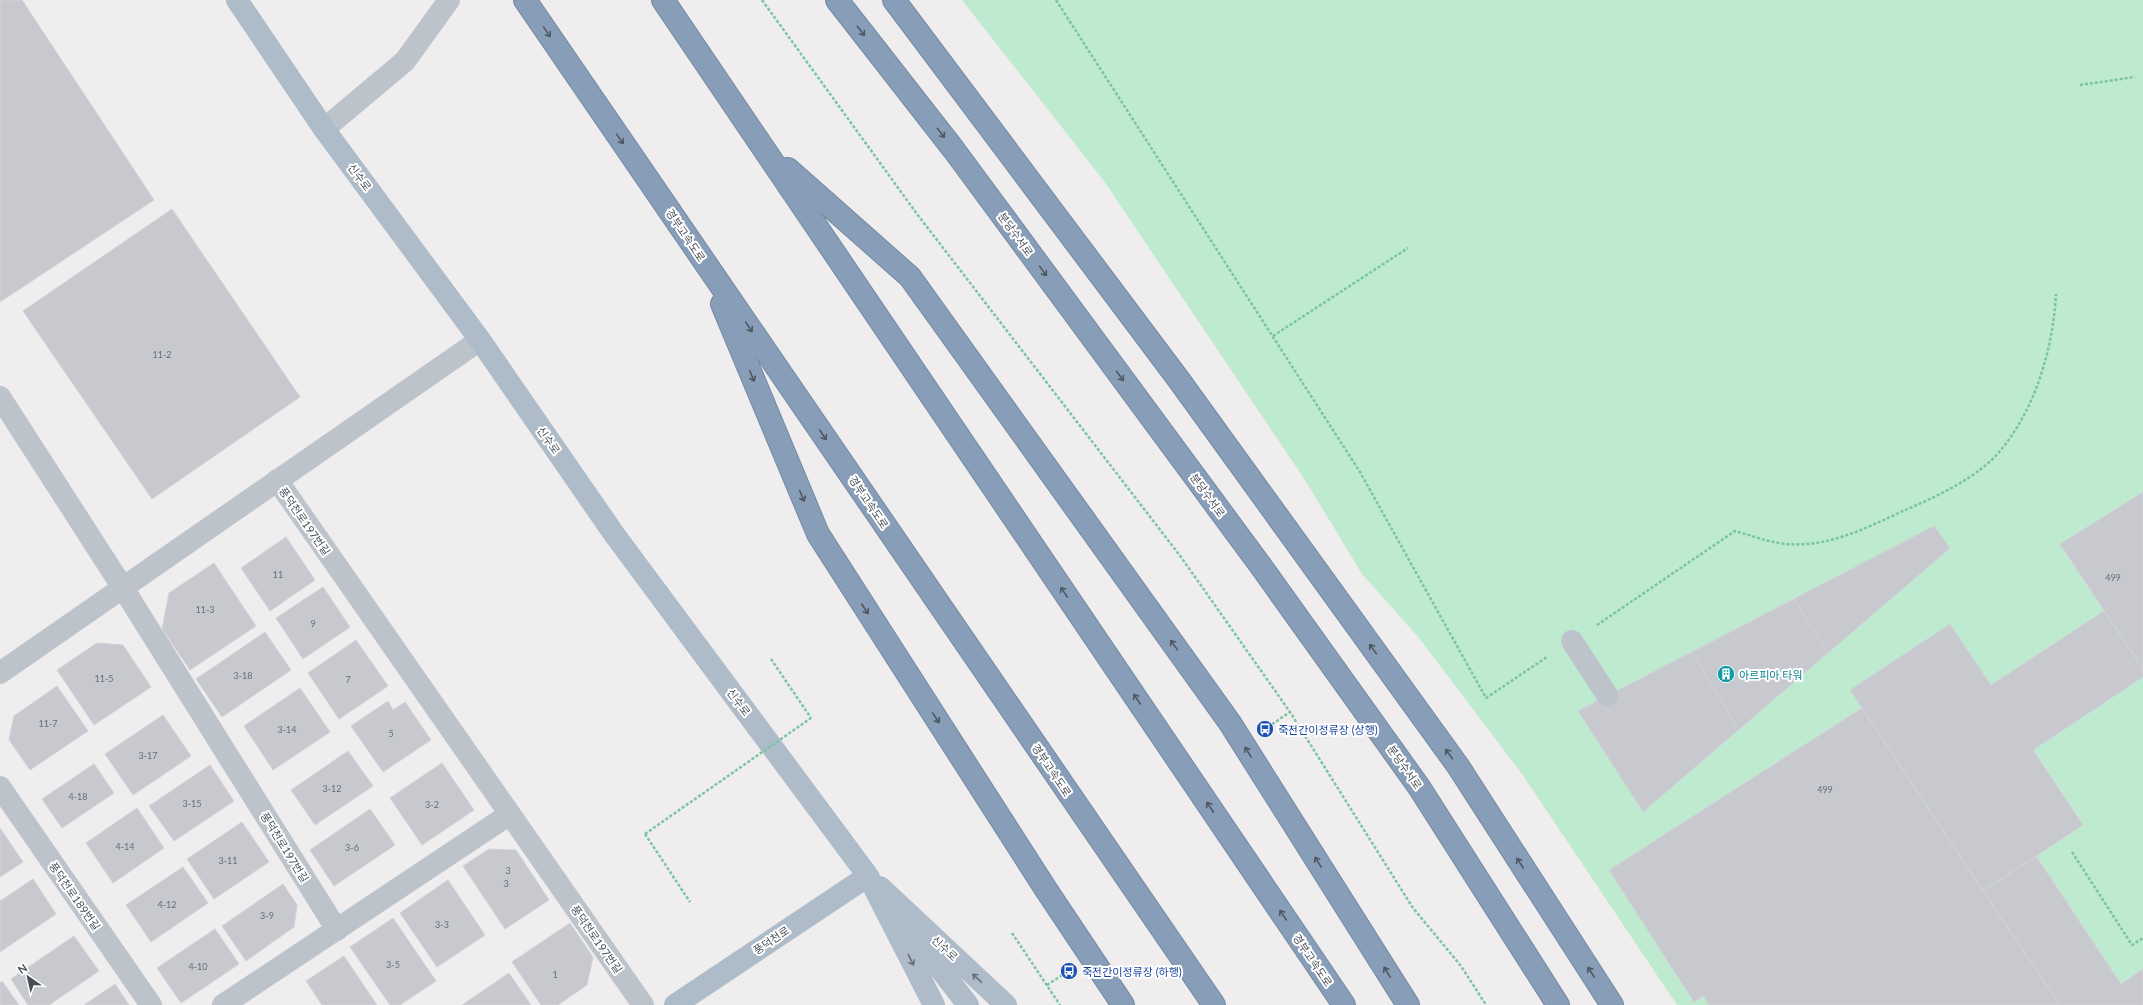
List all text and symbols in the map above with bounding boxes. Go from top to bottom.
one-way arrow [857,25,865,36]
one-way arrow [543,26,551,37]
one-way arrow [936,128,945,139]
one-way arrow [616,134,624,145]
street label: 신수로 [346,161,374,193]
street label: 경부고속도로 [664,206,708,264]
street label: 분당수서로 [996,210,1036,258]
one-way arrow [1039,266,1047,277]
one-way arrow [745,322,753,333]
house number: 11-2 [152,349,172,360]
one-way arrow [748,369,756,381]
one-way arrow [1116,370,1125,381]
street label: 신수로 [535,424,563,456]
one-way arrow [819,429,827,440]
street label: 분당수서로 [1188,471,1228,519]
street label: 경부고속도로 [847,473,891,531]
street label: 풍덕천로197번길 [277,485,333,557]
one-way arrow [798,489,806,501]
house number: 11 [273,569,283,580]
house number: 499 [2105,572,2121,583]
one-way arrow [1060,586,1068,597]
one-way arrow [861,603,869,614]
house number: 11-3 [195,604,215,615]
house number: 9 [310,618,316,629]
one-way arrow [1170,640,1178,651]
one-way arrow [1369,643,1377,654]
building icon: 아르피아 타워 [1716,664,1736,684]
place label: 아르피아 타워 [1739,668,1803,681]
house number: 3-18 [233,670,253,681]
house number: 11-5 [94,673,114,684]
house number: 7 [345,674,351,685]
street label: 신수로 [725,686,753,718]
one-way arrow [1133,694,1141,705]
one-way arrow [932,712,940,724]
house number: 11-7 [38,718,58,729]
bus stop icon: 죽전간이정류장 (상행) [1255,719,1275,739]
place label: 죽전간이정류장 (상행) [1278,723,1378,736]
house number: 3-14 [277,724,297,735]
house number: 5 [388,728,394,739]
street label: 경부고속도로 [1030,741,1074,799]
street label: 분당수서로 [1385,743,1425,791]
one-way arrow [1244,746,1252,758]
one-way arrow [1445,749,1453,760]
house number: 3-17 [138,750,158,761]
house number: 3-12 [322,783,342,794]
house number: 499 [1817,784,1833,795]
house number: 4-18 [68,791,88,802]
house number: 3-15 [182,798,202,809]
house number: 3-2 [425,799,439,810]
one-way arrow [1206,802,1214,813]
street label: 풍덕천로197번길 [258,810,312,884]
house number: 4-14 [115,841,135,852]
house number: 3-6 [345,842,359,853]
house number: 3-11 [218,855,238,866]
one-way arrow [1313,856,1321,868]
one-way arrow [1516,858,1524,869]
street label: 풍덕천로189번길 [47,860,103,932]
house number: 3 [505,865,511,876]
house number: 3 [503,878,509,889]
house number: 4-12 [157,899,177,910]
street label: 풍덕천로197번길 [569,903,625,975]
house number: 3-9 [260,910,274,921]
one-way arrow [1279,910,1287,921]
house number: 3-3 [435,919,449,930]
street label: 풍덕천로 [751,923,791,957]
street label: 경부고속도로 [1291,931,1335,989]
street label: 신수로 [929,933,961,963]
one-way arrow [908,954,915,966]
north arrow [8,957,48,997]
house number: 3-5 [386,959,400,970]
text: N [15,961,29,976]
house number: 4-10 [188,961,208,972]
bus stop icon: 죽전간이정류장 (하행) [1059,961,1079,981]
place label: 죽전간이정류장 (하행) [1082,965,1182,978]
one-way arrow [1586,966,1594,978]
one-way arrow [1383,967,1391,978]
house number: 1 [552,969,558,980]
one-way arrow [972,974,982,983]

